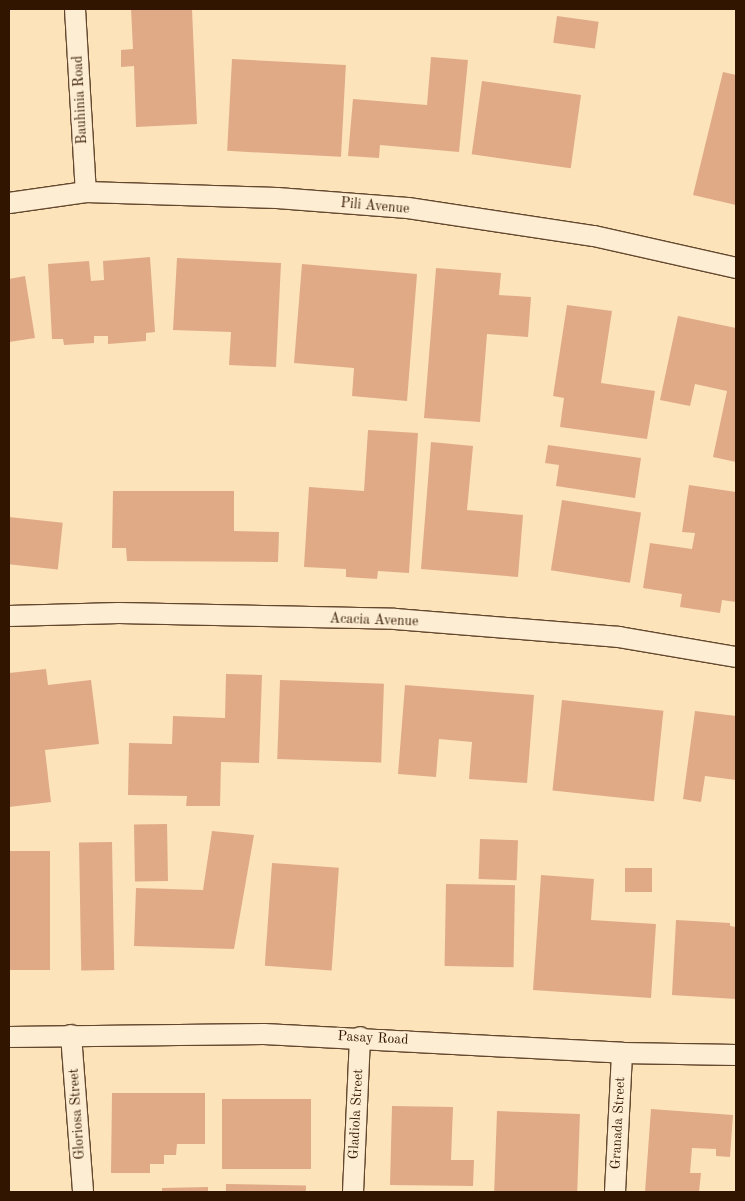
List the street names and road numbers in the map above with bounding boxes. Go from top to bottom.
street label: Bauhinia Road [69,55,91,145]
street label: Pili Avenue [340,195,410,217]
street label: Acacia Avenue [329,610,419,630]
street label: Pasay Road [337,1028,409,1048]
street label: Gloriosa Street [65,1068,89,1160]
street label: Gladiola Street [345,1068,367,1160]
street label: Granada Street [607,1076,629,1170]

